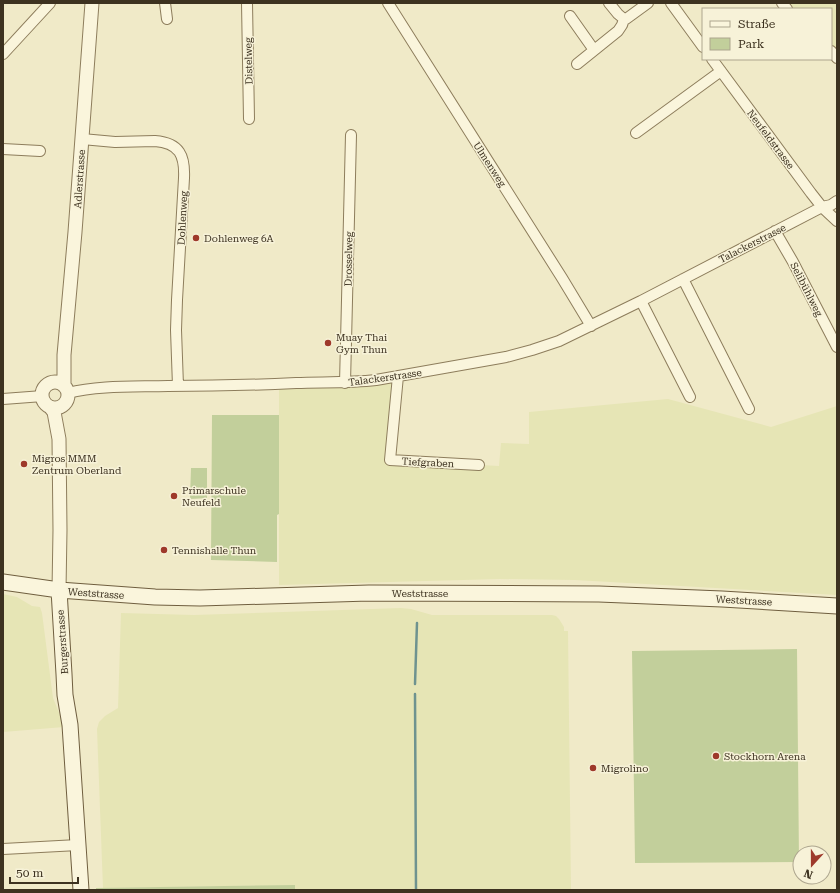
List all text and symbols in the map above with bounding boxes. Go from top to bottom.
legend [702,8,832,60]
text: Straße [738,17,776,31]
street label: Distelweg [243,37,254,85]
text: Park [738,37,765,51]
street label: Neufeldstrasse [745,108,797,171]
street label: Ulmenweg [471,140,508,189]
street label: Adlerstrasse [72,149,87,209]
street label: Dohlenweg [176,190,189,245]
street label: Talackerstrasse [717,222,788,265]
street label: Drosselweg [343,231,354,287]
marker: Dohlenweg 6A [191,233,201,243]
place label: Dohlenweg 6A [204,233,273,244]
street label: Selibühlweg [788,260,825,318]
place label: Muay Thai Gym Thun [336,332,388,355]
marker: Muay Thai Gym Thun [323,338,333,348]
street label: Talackerstrasse [348,367,423,388]
place label: Migros MMM Zentrum Oberland [32,453,122,476]
street label: Tiefgraben [401,456,455,469]
marker: Migros MMM Zentrum Oberland [19,459,29,469]
place label: Primarschule Neufeld [182,485,246,508]
marker: Primarschule Neufeld [169,491,179,501]
marker: Tennishalle Thun [159,545,169,555]
place label: Tennishalle Thun [172,545,257,556]
street label: Weststrasse [67,586,125,601]
street label: Weststrasse [392,588,449,599]
street label: Weststrasse [715,594,773,607]
street label: Burgerstrasse [55,609,70,675]
marker: Stockhorn Arena [711,751,721,761]
place label: Stockhorn Arena [724,751,806,762]
marker: Migrolino [588,763,598,773]
place label: Migrolino [601,763,648,774]
north arrow [792,845,832,885]
scale bar [10,859,78,885]
text: 50 m [16,866,43,880]
text: N [802,866,815,881]

